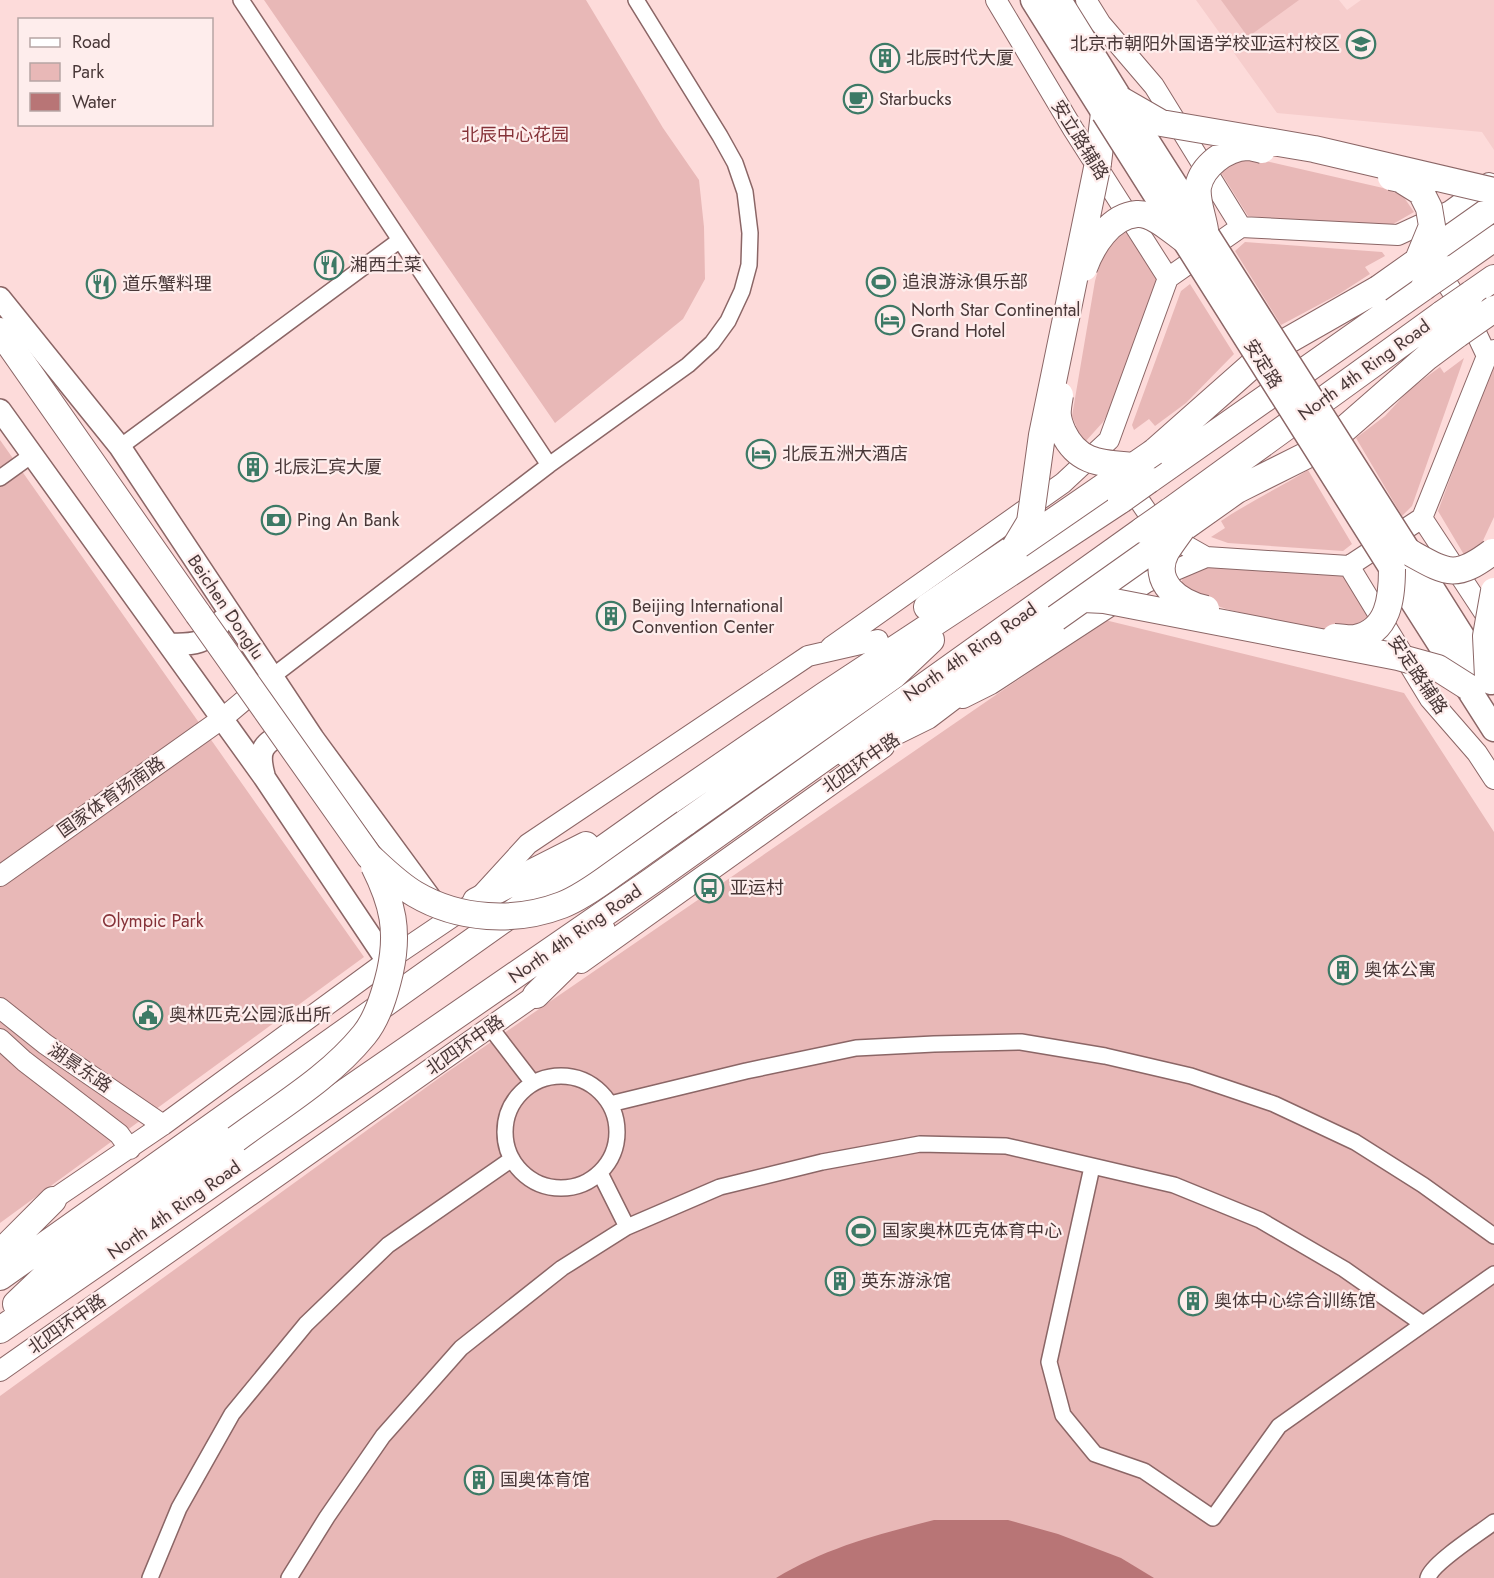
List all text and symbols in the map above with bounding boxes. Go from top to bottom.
legend [18,18,213,126]
school or university icon: 北京市朝阳外国语学校亚运村校区 [1345,28,1377,60]
text: Road [72,29,111,55]
place label: 北京市朝阳外国语学校亚运村校区 [1070,31,1340,57]
building icon: 北辰时代大厦 [869,42,901,74]
place label: 北辰时代大厦 [906,45,1014,71]
text: Park [72,59,104,85]
cafe icon: Starbucks [842,83,874,115]
place label: Starbucks [879,86,952,112]
text: Water [72,89,117,115]
street label: 安立路辅路 [1045,95,1115,185]
park label: 北辰中心花园 [461,122,569,148]
restaurant icon: 湘西土菜 [313,249,345,281]
place label: 湘西土菜 [350,252,422,278]
sports icon: 追浪游泳俱乐部 [865,266,897,298]
restaurant icon: 道乐蟹料理 [85,268,117,300]
place label: 追浪游泳俱乐部 [902,269,1028,295]
place label: 道乐蟹料理 [122,271,212,297]
place label: North Star Continental Grand Hotel [911,297,1080,344]
hotel icon: North Star Continental Grand Hotel [874,304,906,336]
street label: North 4th Ring Road [1293,313,1435,427]
street label: 安定路 [1238,334,1288,394]
hotel icon: 北辰五洲大酒店 [745,438,777,470]
place label: 北辰五洲大酒店 [782,441,908,467]
building icon: 北辰汇宾大厦 [237,451,269,483]
place label: 北辰汇宾大厦 [274,454,382,480]
bank icon: Ping An Bank [260,504,292,536]
place label: Ping An Bank [297,507,400,533]
street label: Beichen Donglu [181,549,271,665]
place label: Beijing International Convention Center [632,593,783,640]
street label: North 4th Ring Road [898,596,1042,708]
building icon: Beijing International Convention Center [595,600,627,632]
street label: 安定路辅路 [1382,630,1454,720]
street label: 北四环中路 [817,727,905,799]
street label: 国家体育场南路 [52,750,170,844]
bus stop icon: 亚运村 [693,872,725,904]
place label: 亚运村 [730,875,784,901]
street label: North 4th Ring Road [503,878,647,990]
park label: Olympic Park [102,908,204,934]
building icon: 奥体公寓 [1327,954,1359,986]
place label: 奥体公寓 [1364,957,1436,983]
public building icon: 奥林匹克公园派出所 [132,999,164,1031]
place label: 奥林匹克公园派出所 [169,1002,331,1028]
street label: 北四环中路 [421,1009,509,1081]
street label: 湖景东路 [43,1037,117,1099]
street label: North 4th Ring Road [102,1154,246,1266]
sports icon: 国家奥林匹克体育中心 [845,1215,877,1247]
place label: 国家奥林匹克体育中心 [882,1218,1062,1244]
building icon: 英东游泳馆 [824,1265,856,1297]
place label: 英东游泳馆 [861,1268,951,1294]
building icon: 奥体中心综合训练馆 [1177,1285,1209,1317]
street label: 北四环中路 [23,1288,111,1360]
place label: 奥体中心综合训练馆 [1214,1288,1376,1314]
building icon: 国奥体育馆 [463,1464,495,1496]
place label: 国奥体育馆 [500,1467,590,1493]

